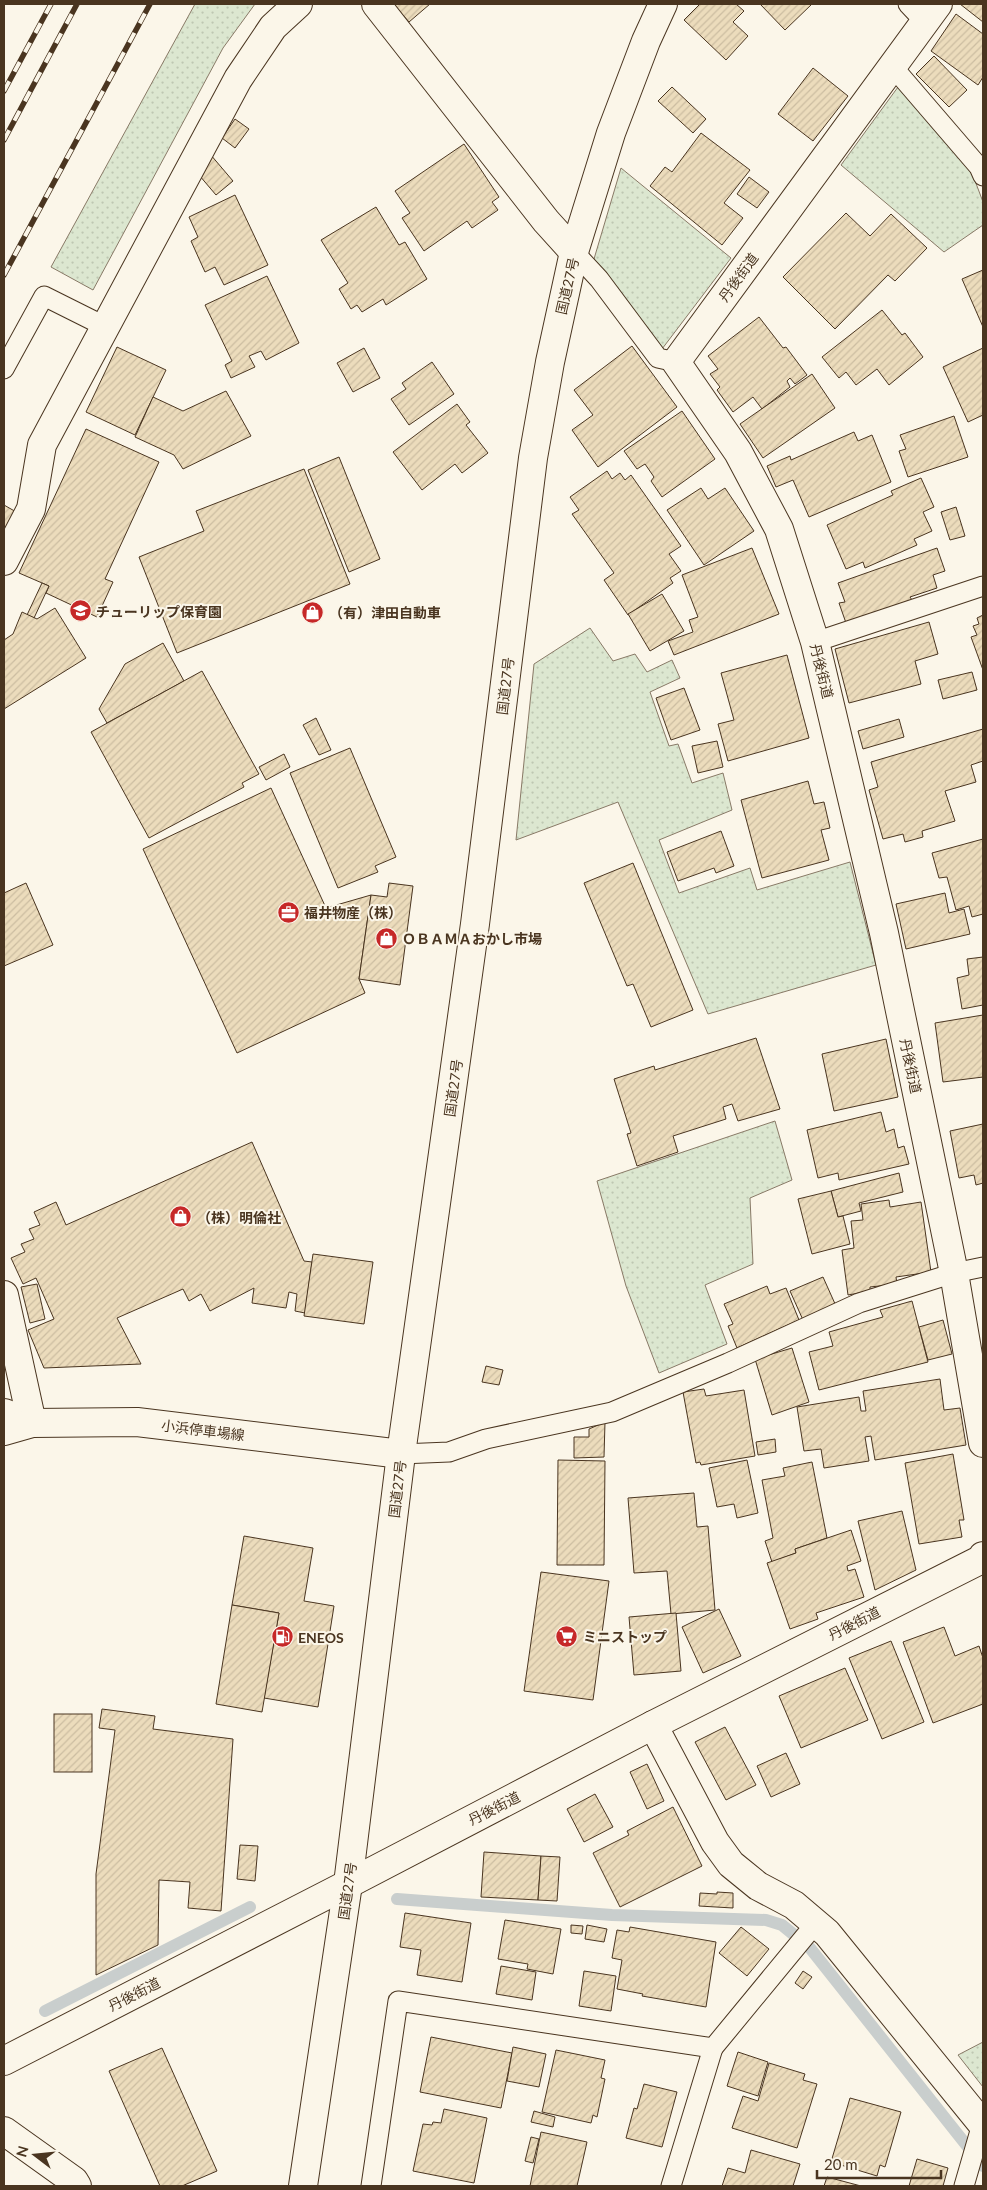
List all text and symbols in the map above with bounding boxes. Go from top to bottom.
street label: 丹後街道 [715,249,761,305]
street label: 国道27号 [552,256,582,316]
school or university icon: チューリップ保育園 [68,599,92,623]
shop icon: （有）津田自動車 [301,600,325,624]
place label: チューリップ保育園 [96,603,222,620]
place label: （有）津田自動車 [329,604,441,621]
street label: 丹後街道 [807,642,837,700]
street label: 国道27号 [493,656,517,716]
office icon: 福井物産（株） [276,900,300,924]
place label: 福井物産（株） [304,904,402,921]
shop icon: ＯＢＡＭＡおかし市場 [374,926,398,950]
place label: ＯＢＡＭＡおかし市場 [402,930,542,947]
street label: 丹後街道 [897,1037,925,1095]
street label: 国道27号 [441,1058,465,1118]
shop icon: （株）明倫社 [169,1205,193,1229]
place label: （株）明倫社 [197,1209,281,1226]
street label: 小浜停車場線 [160,1416,246,1444]
street label: 国道27号 [385,1459,409,1519]
street label: 丹後街道 [825,1603,883,1643]
supermarket icon: ミニストップ [555,1624,579,1648]
fuel station icon: ENEOS [270,1625,294,1649]
place label: ミニストップ [583,1628,667,1645]
place label: ENEOS [298,1629,344,1646]
street label: 丹後街道 [465,1788,523,1828]
street label: 国道27号 [335,1861,359,1921]
street label: 丹後街道 [105,1974,163,2014]
north arrow [10,2130,60,2180]
text: N [12,2144,32,2159]
scale bar [817,2148,941,2180]
text: 20 m [824,2155,858,2173]

